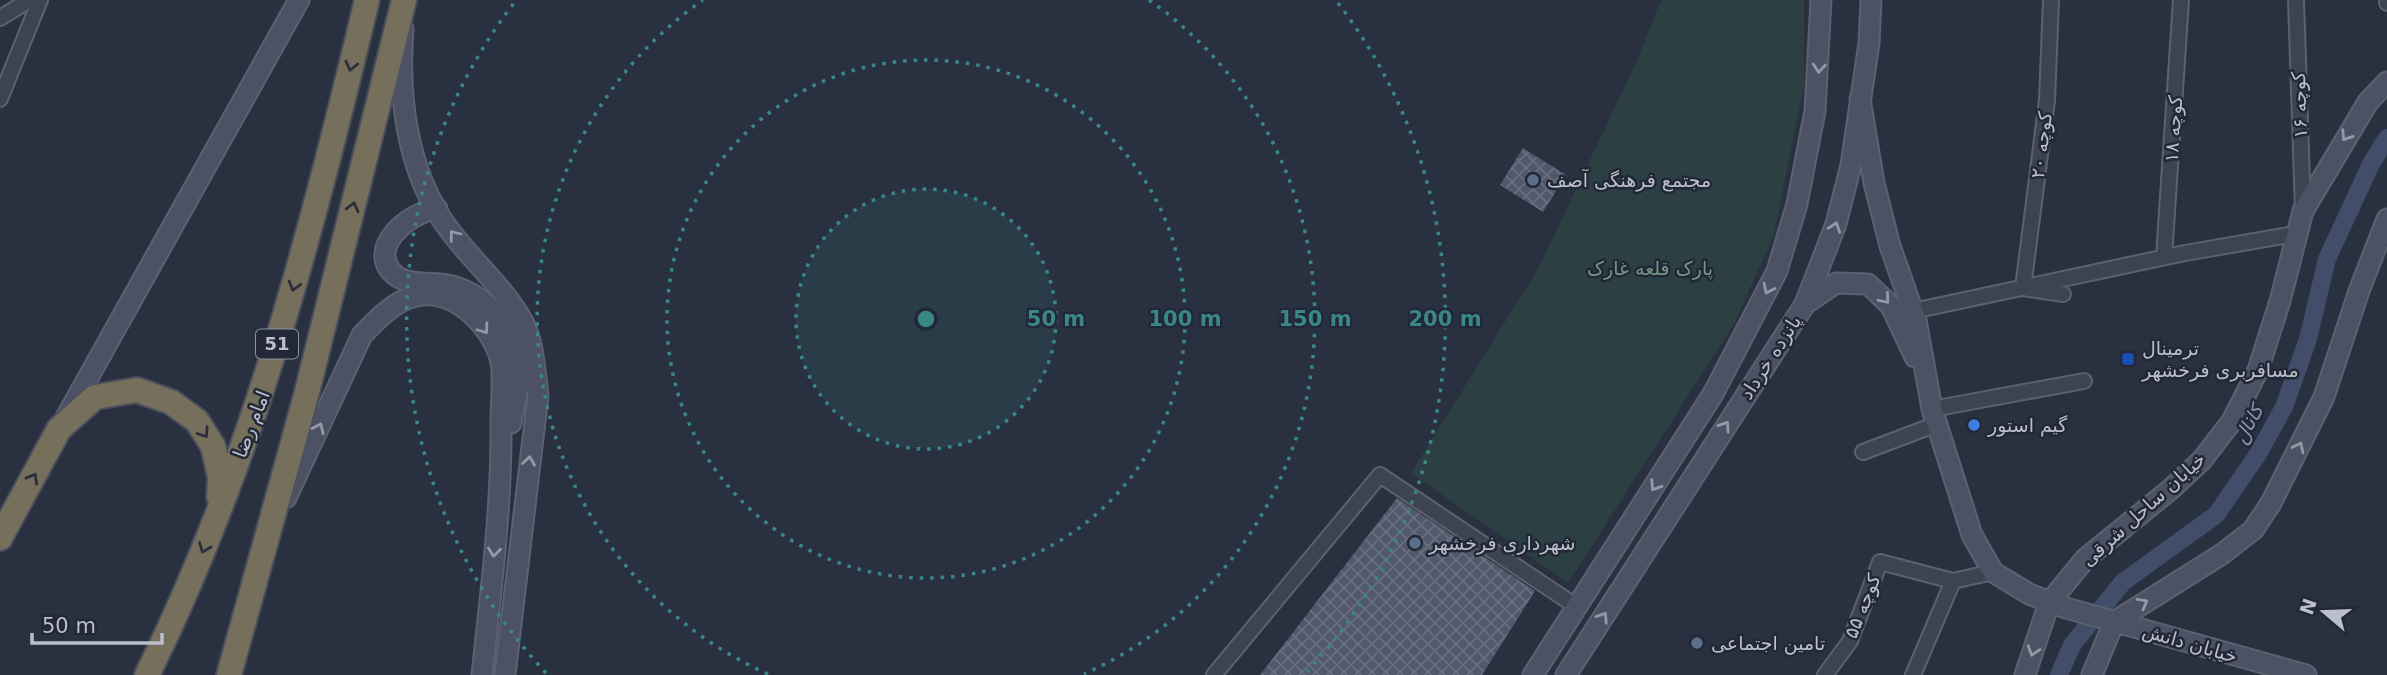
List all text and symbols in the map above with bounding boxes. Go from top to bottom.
one-way arrow [345,60,359,72]
one-way arrow [1812,63,1827,74]
street label: کوچه ۱۶ [2287,70,2312,139]
street label: کوچه ۱۸ [2160,94,2187,163]
street label: کوچه ۲۰ [2026,109,2057,180]
one-way arrow [2341,128,2354,141]
place label: مجتمع فرهنگی آصف [1547,168,1711,192]
marker: مجتمع فرهنگی آصف [1525,172,1541,188]
one-way arrow [345,201,359,213]
one-way arrow [1827,222,1841,234]
one-way arrow [450,231,463,243]
park label: پارک قلعه غارک [1587,257,1713,280]
one-way arrow [288,280,302,292]
one-way arrow [1762,282,1776,294]
one-way arrow [1876,292,1889,304]
centre of rings [914,307,938,331]
text: 50 m [1027,307,1085,331]
text: 100 m [1148,307,1222,331]
text: 150 m [1278,307,1352,331]
text: 200 m [1408,307,1482,331]
street label: پانزده خرداد [1735,311,1806,404]
one-way arrow [476,321,488,334]
road number: 51 [256,330,298,358]
place label: ترمینال مسافربری فرخشهر [2141,337,2299,382]
marker: ترمینال مسافربری فرخشهر [2120,351,2136,367]
street label: امام رضا [228,387,275,461]
water label: کانال [2228,398,2271,448]
place label: گیم استور [1987,414,2068,437]
marker: گیم استور [1966,417,1982,433]
one-way arrow [1717,420,1730,433]
one-way arrow [311,423,325,435]
one-way arrow [196,425,209,438]
one-way arrow [2291,442,2305,454]
street label: خیابان ساحل شرقی [2076,447,2210,571]
one-way arrow [522,455,537,467]
one-way arrow [25,473,38,485]
one-way arrow [1650,478,1663,491]
place label: شهرداری فرخشهر [1428,532,1576,555]
marker: شهرداری فرخشهر [1407,535,1423,551]
one-way arrow [198,541,212,553]
one-way arrow [487,546,502,558]
street label: کوچه ۵۵ [1839,570,1886,642]
north arrow [2289,577,2359,647]
text: N [2295,595,2321,618]
one-way arrow [2136,598,2149,611]
scale bar [32,602,161,646]
one-way arrow [1595,612,1608,625]
text: 50 m [42,614,96,638]
street label: خیابان دانش [2140,619,2240,668]
place label: تامین اجتماعی [1711,632,1825,655]
marker: تامین اجتماعی [1689,635,1705,651]
one-way arrow [2026,645,2041,657]

